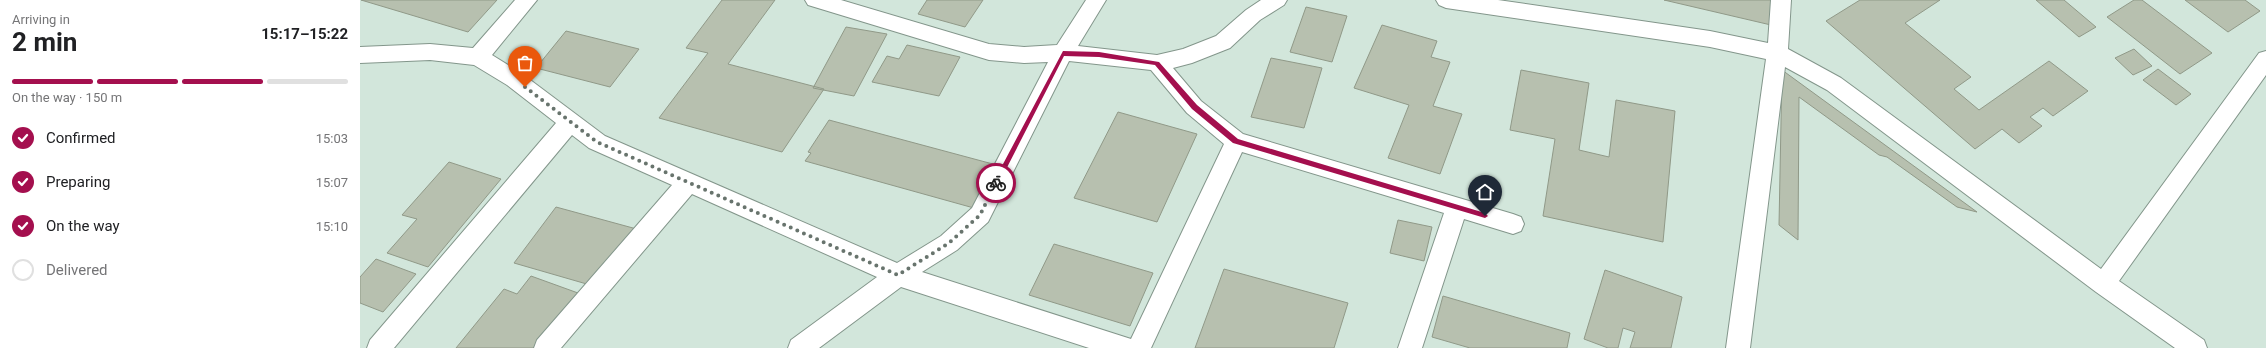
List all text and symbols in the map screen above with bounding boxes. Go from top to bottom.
text: Arriving in [12,12,70,27]
text: 15:17–15:22 [261,25,348,43]
text: 2 min [12,27,77,57]
pin [508,46,542,87]
icon: bag [514,52,536,74]
text: On the way · 150 m [12,90,122,105]
icon: check [12,127,34,149]
text: Confirmed [46,129,116,147]
text: 15:03 [316,131,348,146]
courier [976,163,1016,203]
icon: check [12,171,34,193]
icon: bike [985,172,1007,194]
text: Preparing [46,173,110,191]
text: 15:07 [316,175,348,190]
pin [1468,175,1502,216]
icon: home [1474,181,1496,203]
icon: check [12,215,34,237]
text: On the way [46,217,120,235]
text: 15:10 [316,219,348,234]
text: Delivered [46,261,108,279]

